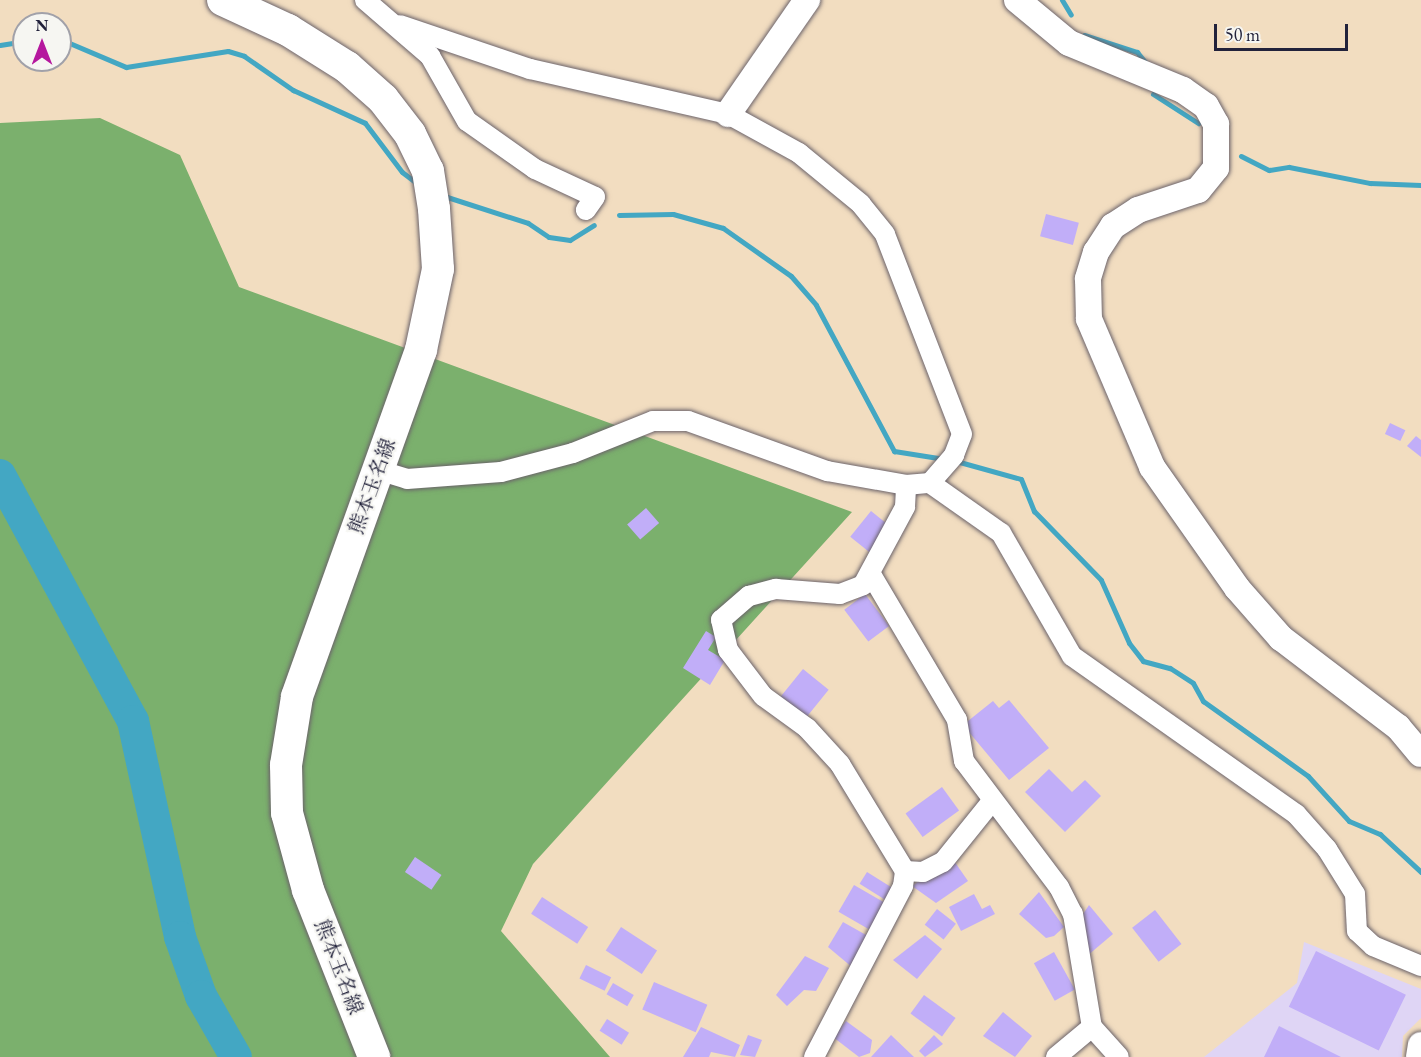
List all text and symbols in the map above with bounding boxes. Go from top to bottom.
north arrow [12,12,72,72]
scale bar [1217,12,1350,50]
text: N [36,15,48,36]
text: 50 m [1225,23,1260,46]
street label: 熊本玉名線 [344,435,400,537]
street label: 熊本玉名線 [310,916,368,1018]

